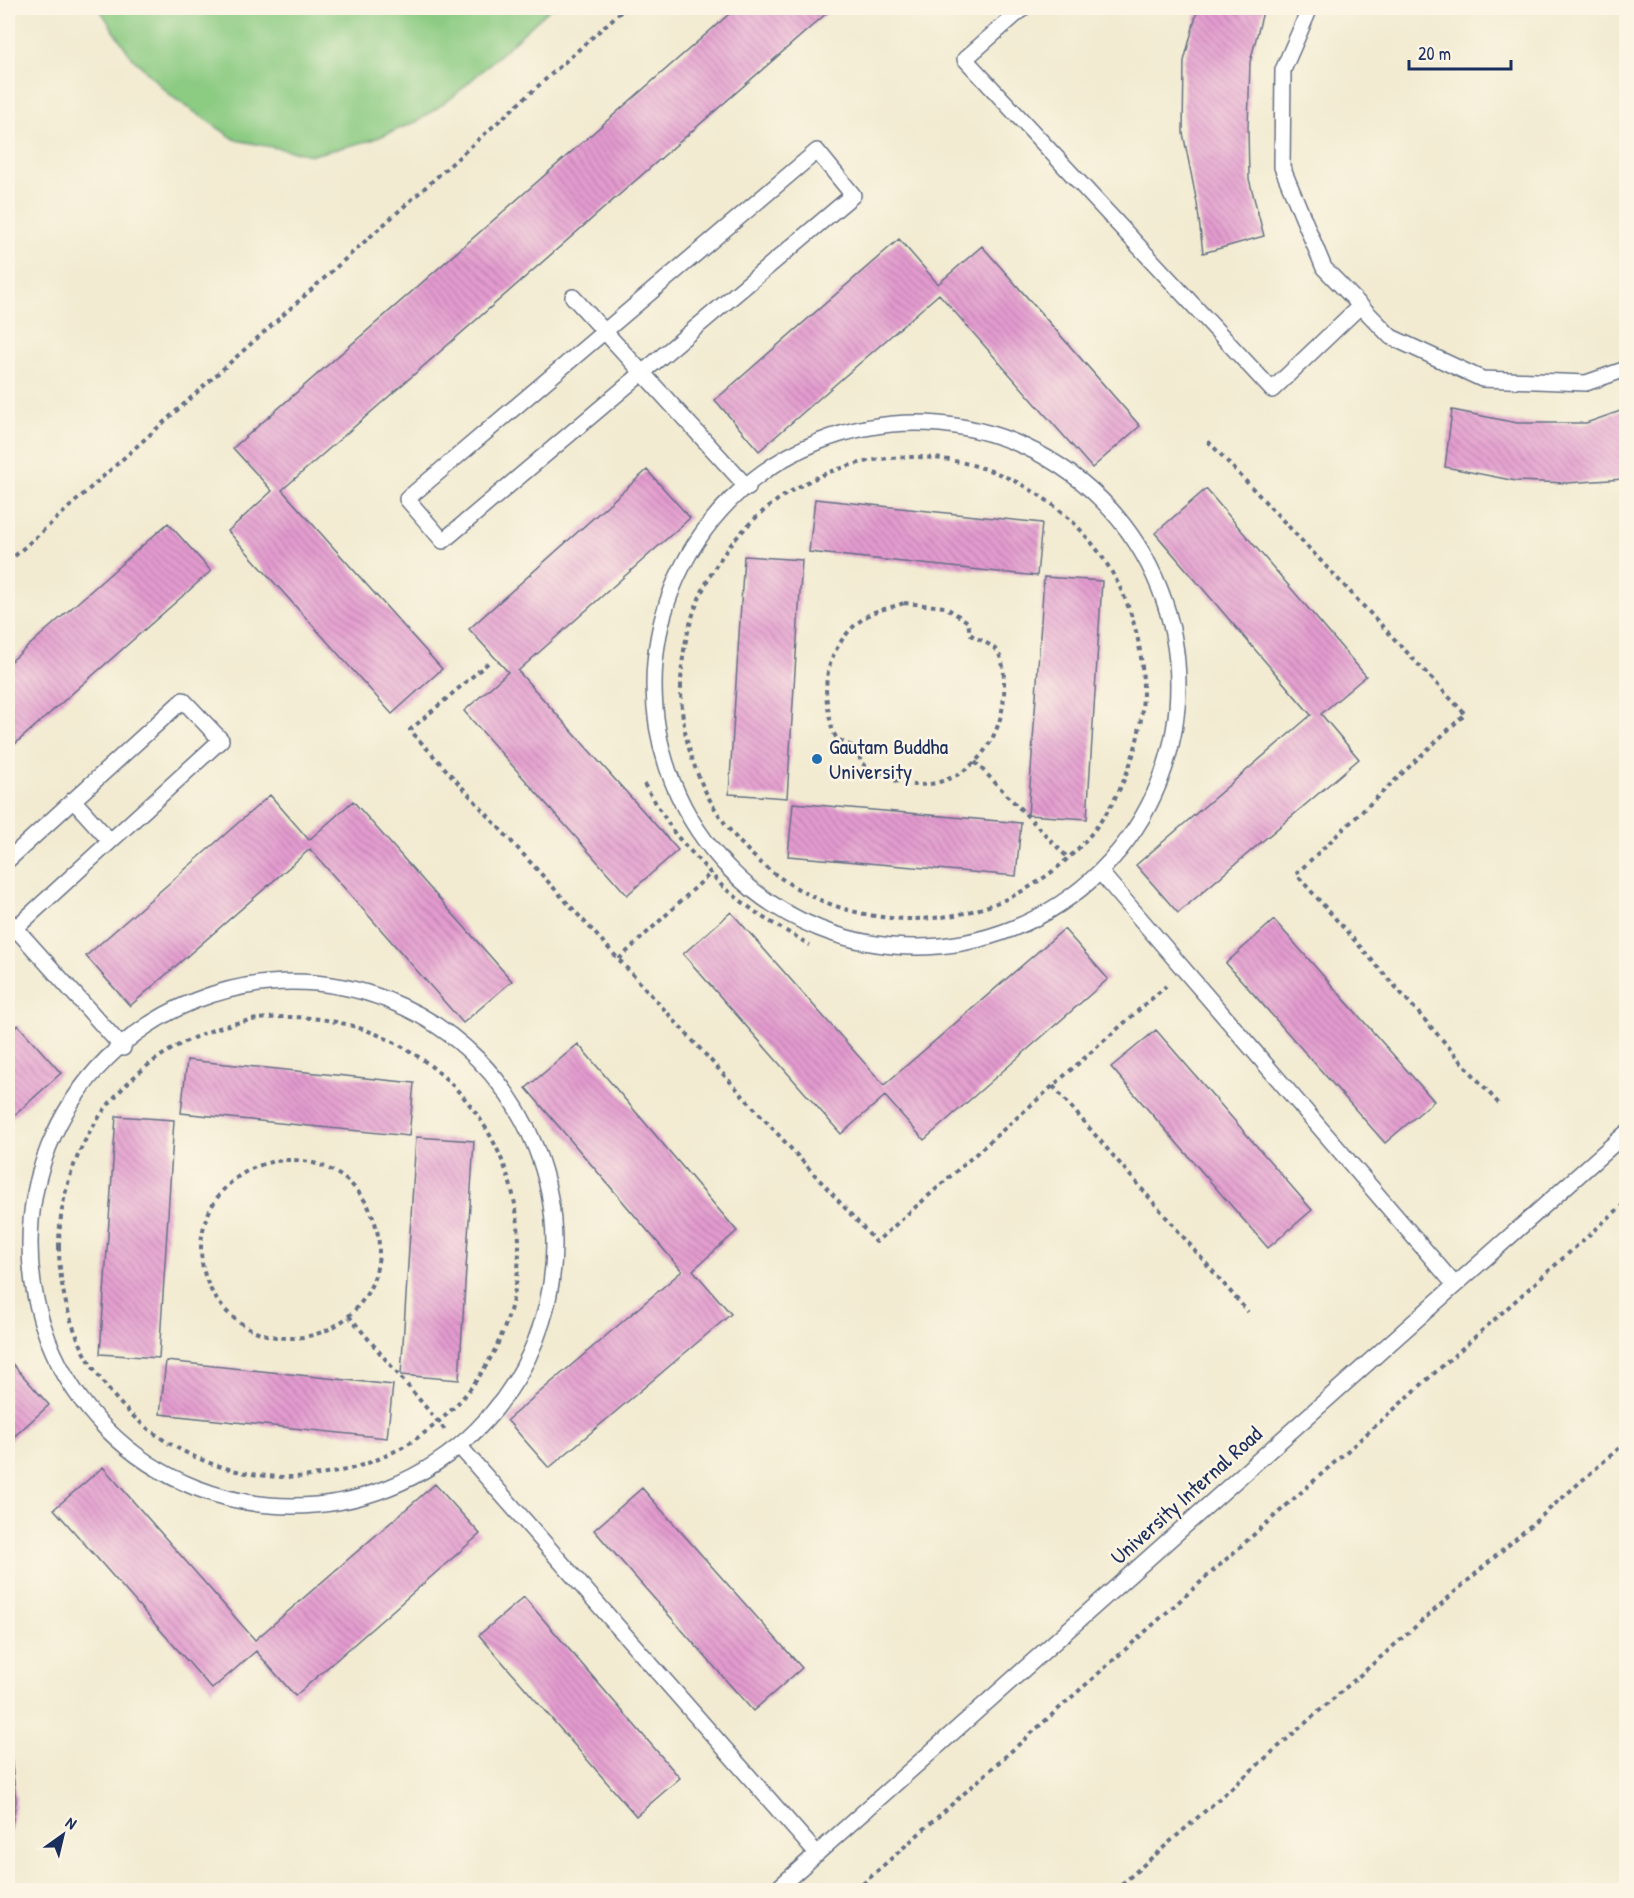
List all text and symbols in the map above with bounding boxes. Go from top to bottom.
scale bar [1409,33,1511,71]
text: 20 m [1418,41,1451,66]
place label: Gautam Buddha University [829,731,949,786]
marker: Gautam Buddha University [810,752,824,766]
street label: University Internal Road [1104,1419,1268,1571]
north arrow [33,1805,93,1865]
text: N [62,1811,81,1834]

